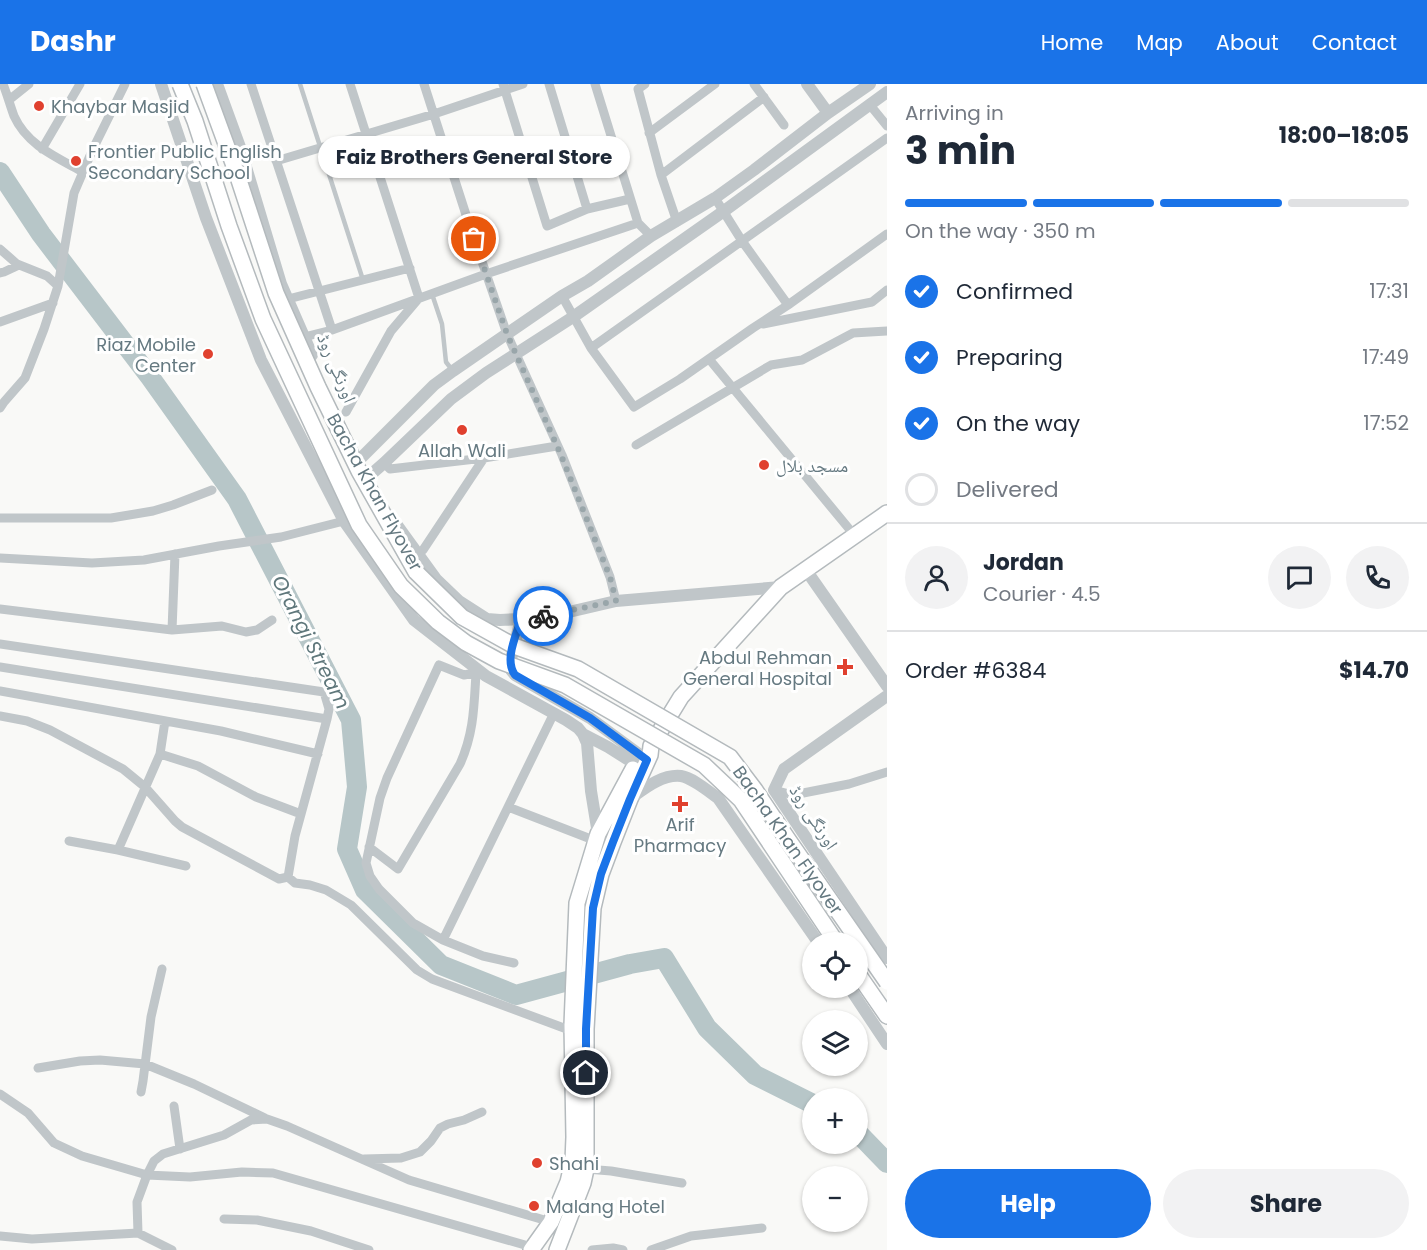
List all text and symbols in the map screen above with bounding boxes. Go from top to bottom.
text: Dashr [30,22,116,61]
text: Home [1041,28,1103,57]
text: Map [1136,28,1183,57]
text: About [1216,28,1279,57]
text: Contact [1312,28,1397,57]
place label: Khaybar Masjid [51,94,190,119]
marker: Khaybar Masjid [32,99,46,113]
text: Arriving in [905,99,1004,127]
text: 18:00–18:05 [1279,120,1409,151]
text: 3 min [905,123,1016,178]
callout: Faiz Brothers General Store [318,137,630,179]
place label: Frontier Public English Secondary School [88,139,282,185]
text: Faiz Brothers General Store [336,143,612,171]
marker: Frontier Public English Secondary School [69,154,83,168]
pin [448,213,499,264]
text: On the way · 350 m [905,217,1096,245]
icon: bag [457,222,490,255]
icon: check [905,275,938,308]
text: Confirmed [956,276,1073,307]
text: 17:31 [1369,277,1409,305]
street label: اورنگی روڈ [311,330,363,406]
place label: Riaz Mobile Center [96,332,196,378]
icon: check [905,341,938,374]
text: Preparing [956,342,1063,373]
text: 17:49 [1362,343,1409,371]
marker: Riaz Mobile Center [201,347,215,361]
icon: check [905,407,938,440]
text: On the way [956,408,1080,439]
street label: Bacha Khan Flyover [321,409,429,576]
text: 17:52 [1363,409,1409,437]
marker: Allah Wali [455,423,469,437]
place label: Allah Wali [418,438,506,463]
place label: مسجد بلال [776,453,848,478]
marker: مسجد بلال [757,458,771,472]
text: Delivered [956,474,1059,505]
button: person [905,546,968,609]
button: chat [1268,546,1331,609]
button: phone [1346,546,1409,609]
text: Jordan [983,547,1064,578]
water label: Orangi Stream [265,570,357,714]
text: Courier · 4.5 [983,580,1101,608]
courier [513,586,573,646]
icon: bike [527,600,560,633]
place label: Abdul Rehman General Hospital [683,645,832,691]
text: Order #6384 [905,655,1046,686]
text: $14.70 [1339,655,1409,686]
marker: Abdul Rehman General Hospital [836,658,854,676]
street label: Bacha Khan Flyover [727,761,849,920]
street label: اورنگی روڈ [784,780,844,854]
marker: Arif Pharmacy [673,797,687,811]
place label: Arif Pharmacy [634,812,726,858]
map controls [802,932,868,1232]
button: locate [802,932,868,998]
button: layers [802,1010,868,1076]
pin [560,1047,611,1098]
icon: home [569,1056,602,1089]
button: + [802,1088,868,1154]
place label: Shahi [549,1151,599,1176]
marker: Shahi [530,1156,544,1170]
button: − [802,1166,868,1232]
button: Help [905,1169,1151,1238]
button: Share [1163,1169,1409,1238]
place label: Malang Hotel [546,1194,665,1219]
marker: Malang Hotel [527,1199,541,1213]

